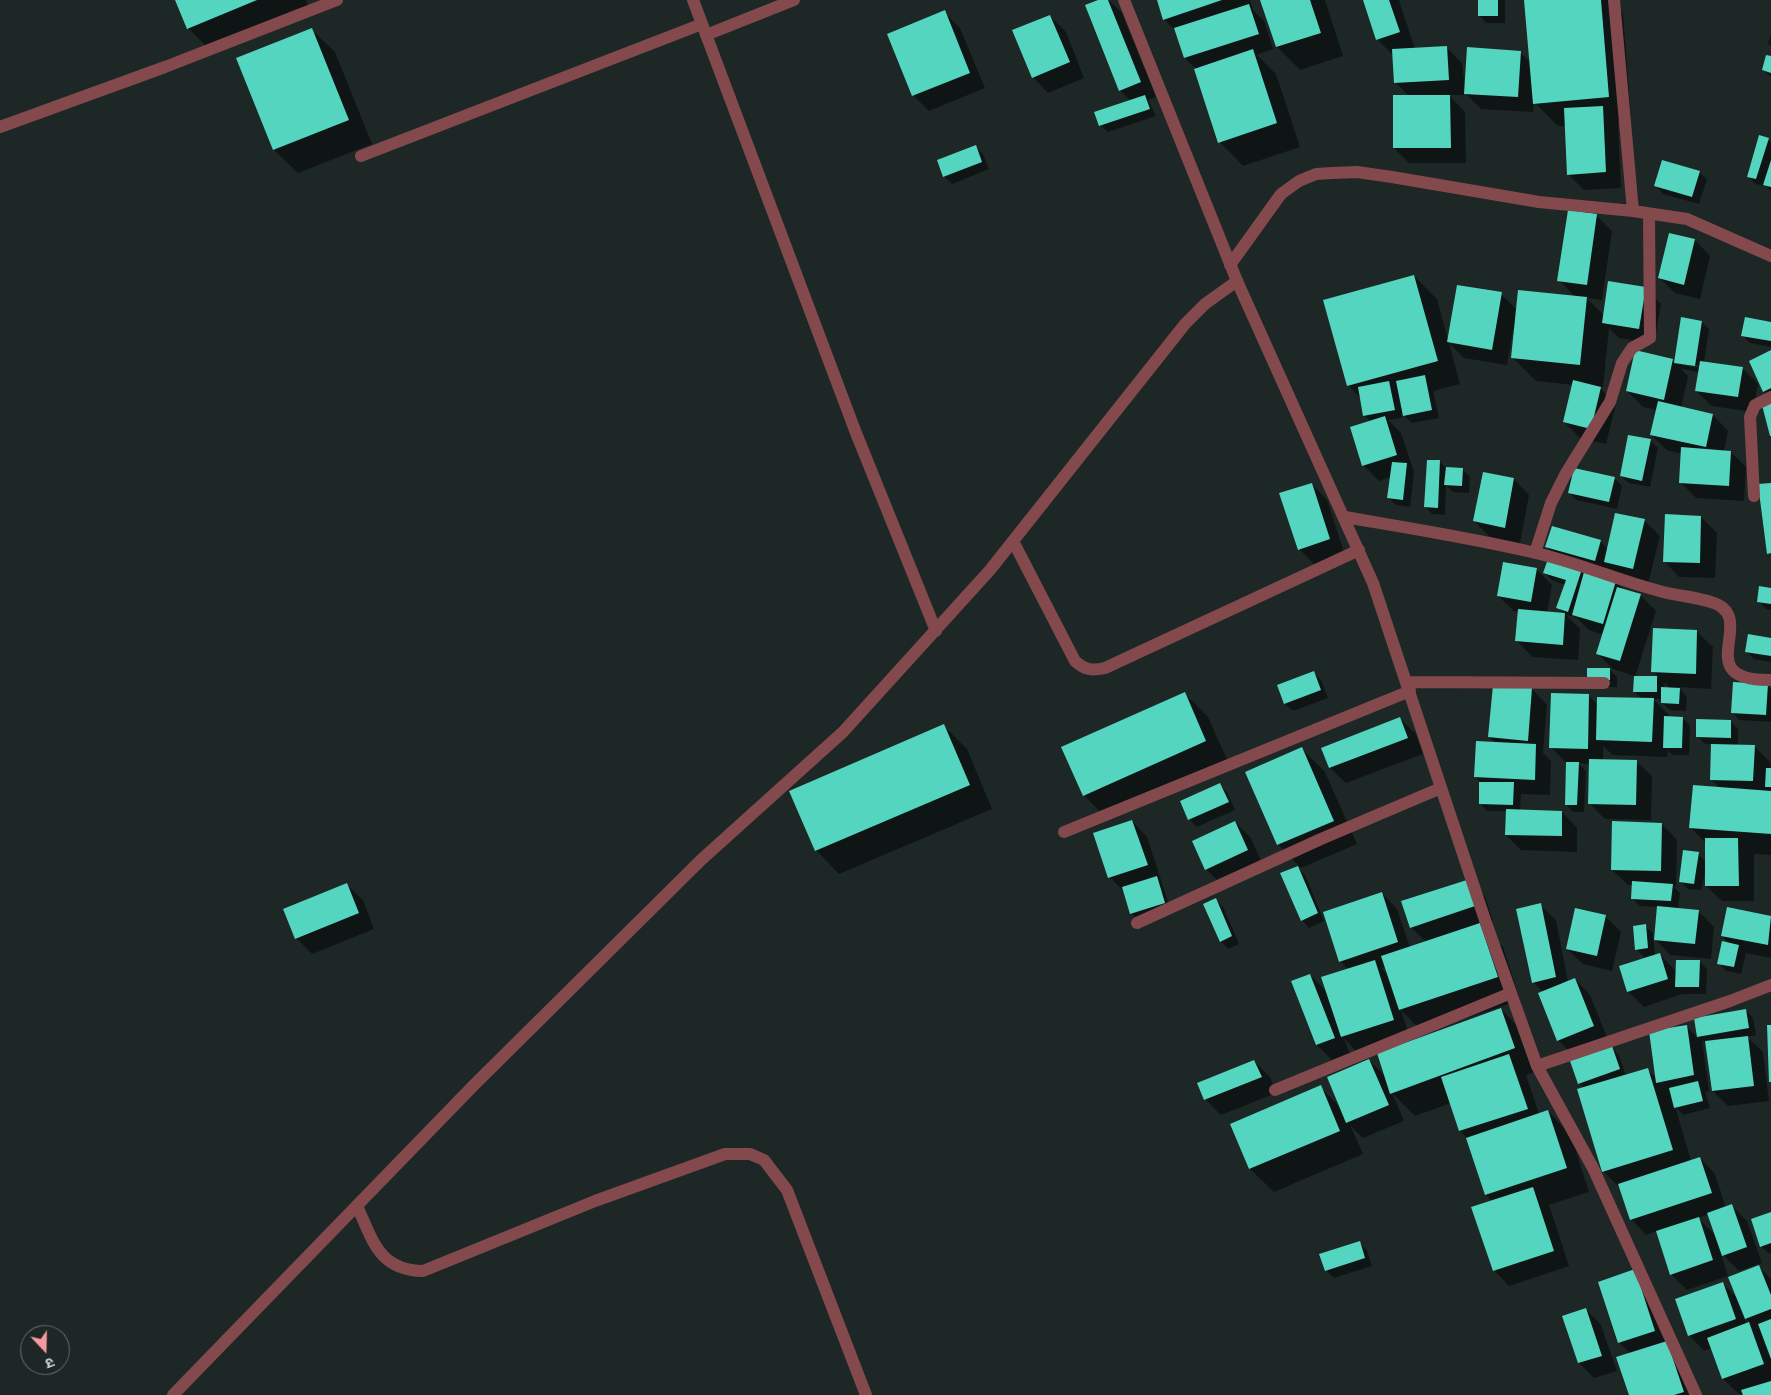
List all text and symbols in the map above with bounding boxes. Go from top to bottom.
north arrow [20,1325,70,1375]
text: उ [43,1353,57,1373]

